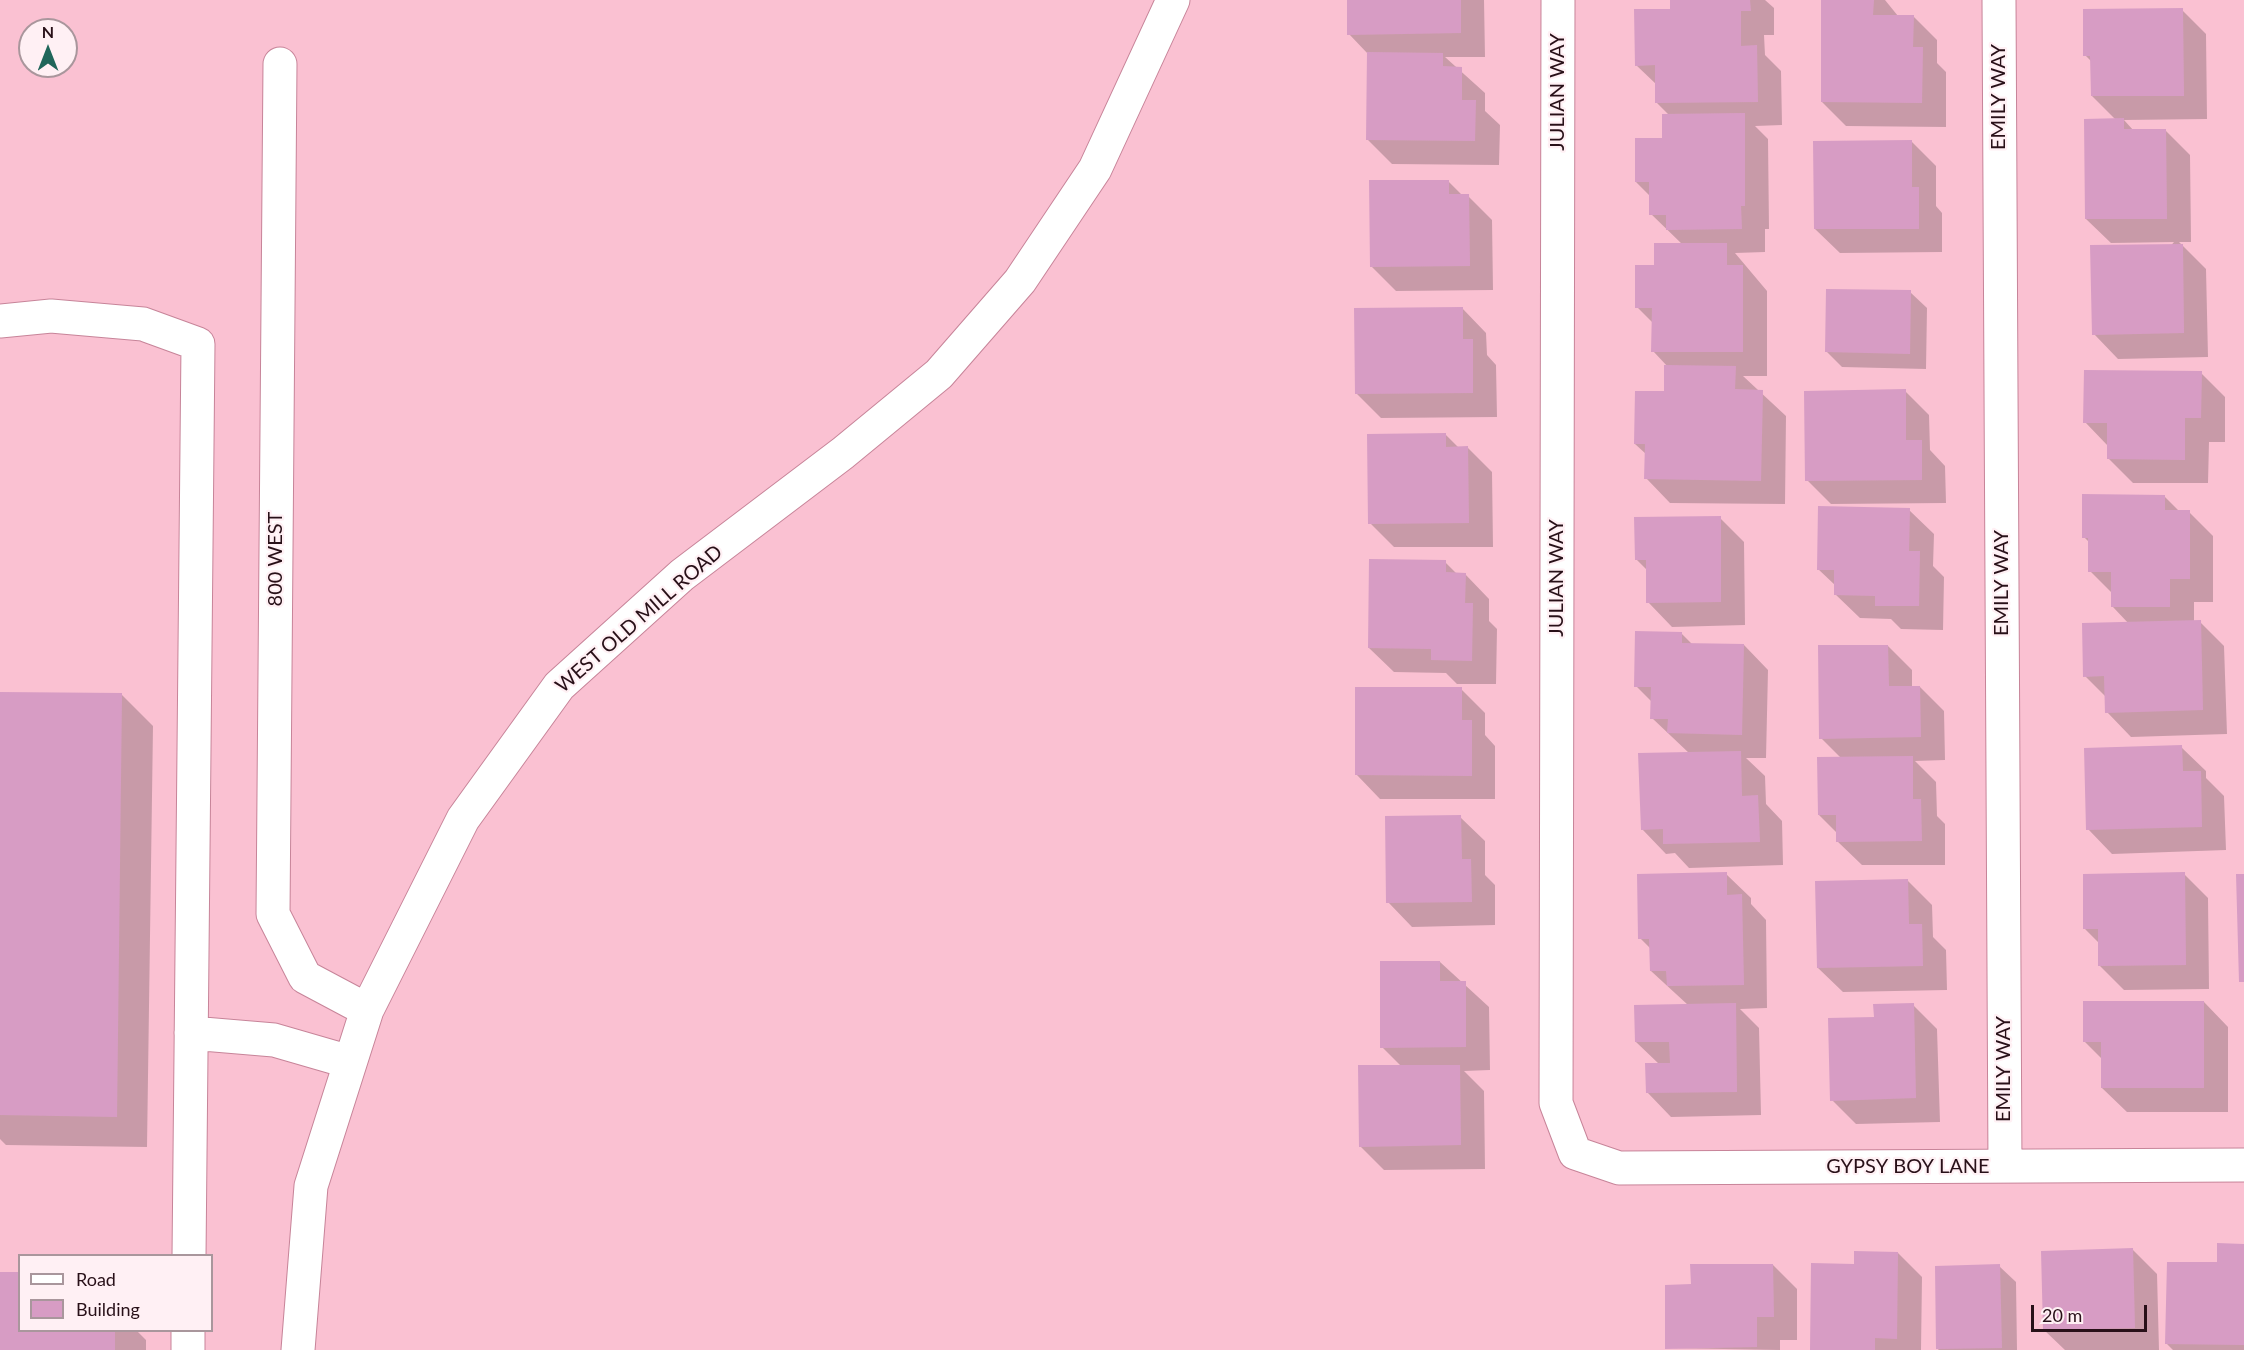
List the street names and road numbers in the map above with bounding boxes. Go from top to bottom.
street label: JULIAN WAY [1546,33,1570,151]
street label: EMILY WAY [1987,44,2011,150]
street label: 800 WEST [264,512,288,606]
street label: JULIAN WAY [1545,519,1569,637]
street label: EMILY WAY [1990,530,2014,636]
street label: WEST OLD MILL ROAD [551,540,727,698]
street label: EMILY WAY [1992,1016,2016,1122]
street label: GYPSY BOY LANE [1826,1155,1990,1179]

